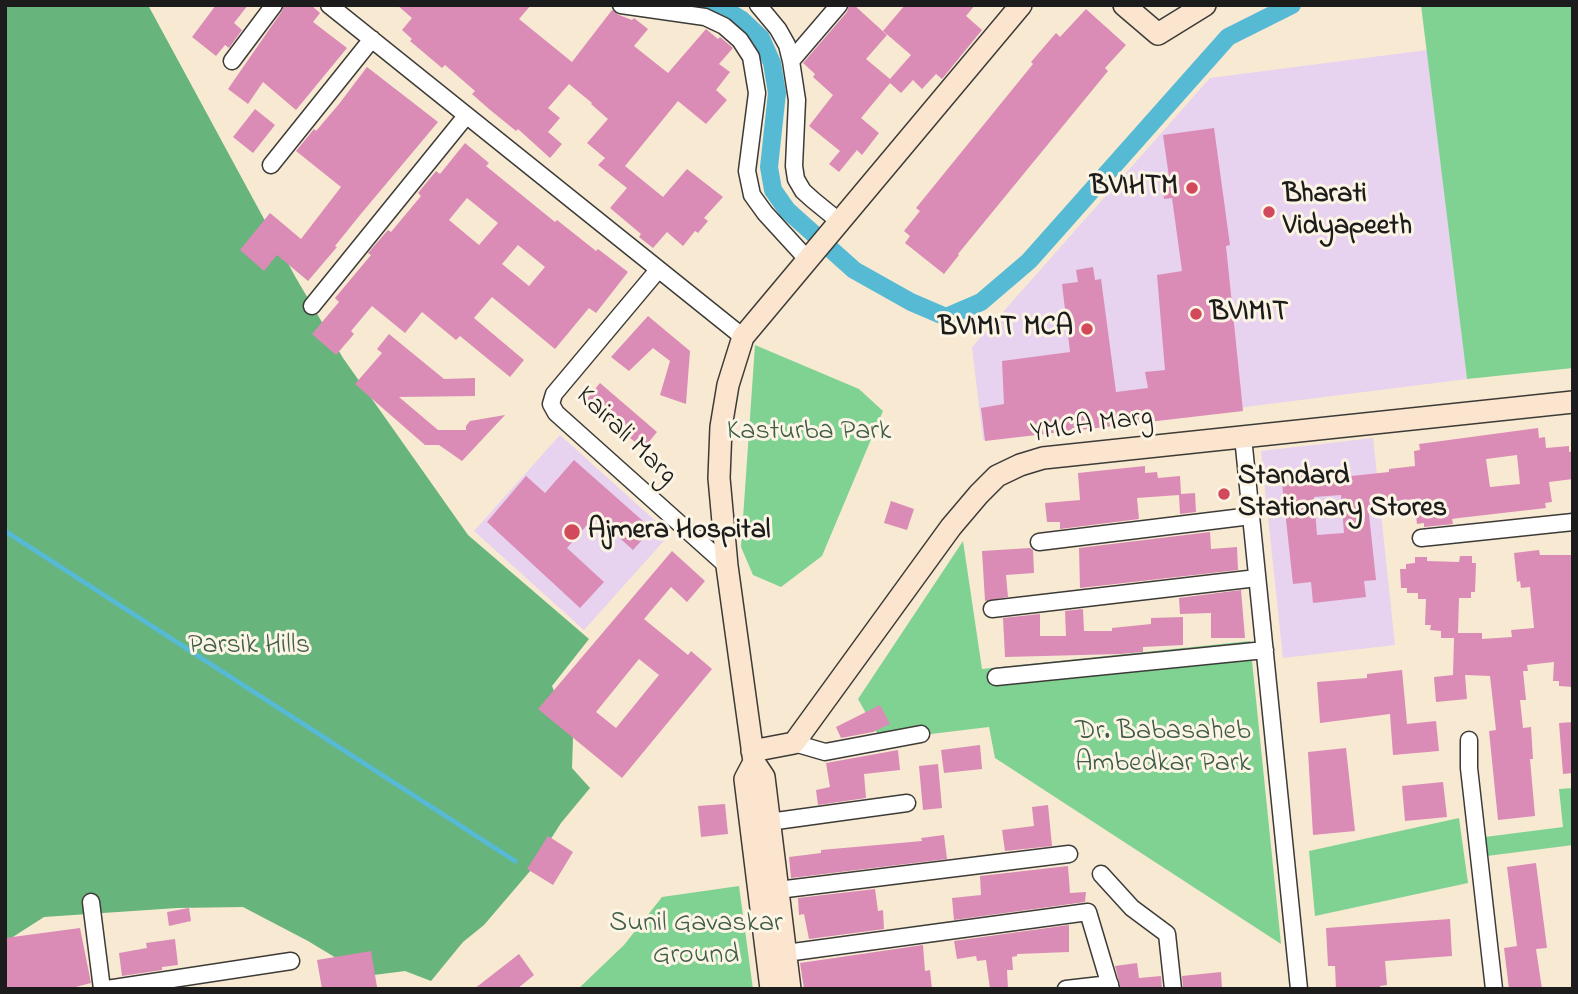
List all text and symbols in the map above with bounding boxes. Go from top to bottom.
place label: BVIHTM [1090,171,1178,205]
place label: Bharati Vidyapeeth [1283,179,1412,245]
marker: BVIHTM [1184,180,1200,196]
marker: Bharati Vidyapeeth [1261,204,1277,220]
place label: BVIMIT [1210,297,1288,331]
marker: BVIMIT [1188,306,1204,322]
place label: BVIMIT MCA [938,312,1073,346]
marker: BVIMIT MCA [1079,321,1095,337]
street label: Kairali Marg [567,381,683,493]
street label: YMCA Marg [1029,402,1155,452]
park label: Kasturba Park [727,416,891,450]
place label: Standard Stationary Stores [1238,461,1447,527]
marker: Standard Stationary Stores [1216,486,1232,502]
place label: Ajmera Hospital [588,515,771,549]
marker: Ajmera Hospital [562,522,582,542]
park label: Parsik Hills [188,630,310,664]
park label: Dr. Babasaheb Ambedkar Park [1075,716,1251,782]
park label: Sunil Gavaskar Ground [609,908,783,974]

